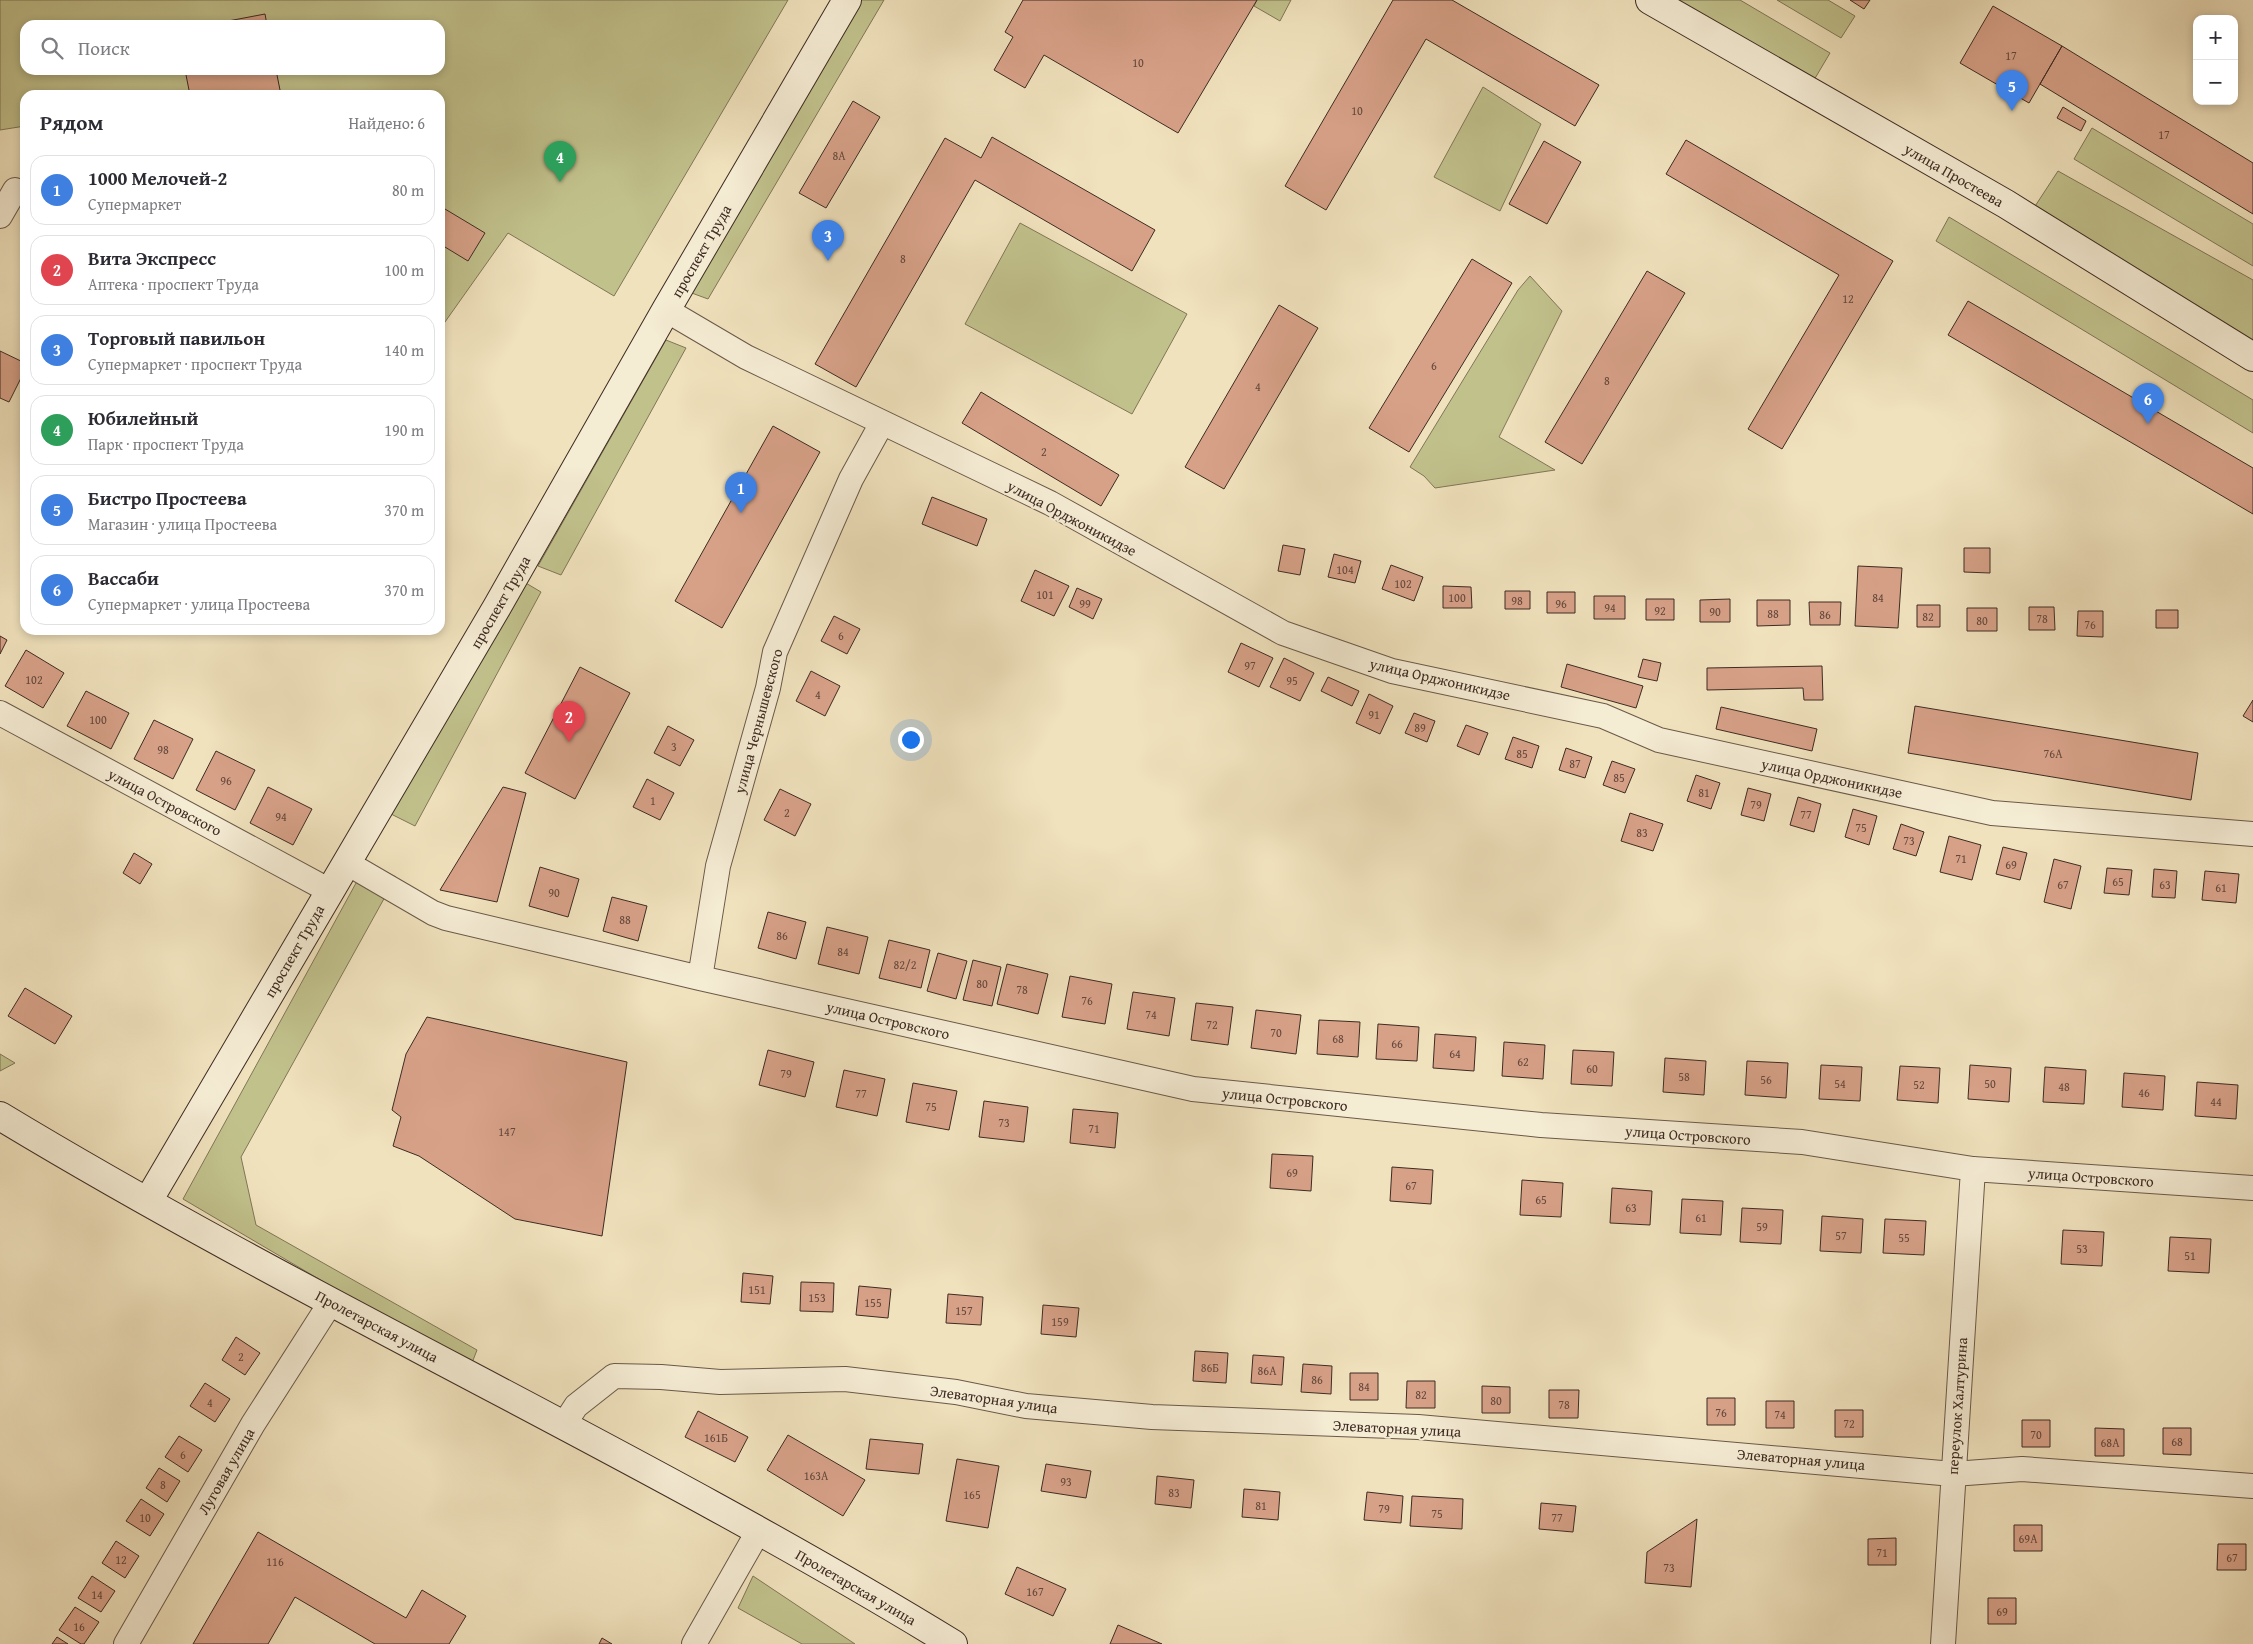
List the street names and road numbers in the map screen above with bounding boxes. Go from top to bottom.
street label: улица Простеева [1900,137,2008,212]
street label: проспект Труда [666,200,737,301]
street label: улица Орджоникидзе [1003,474,1140,561]
street label: проспект Труда [465,551,536,652]
street label: улица Чернышевского [728,646,788,797]
street label: улица Орджоникидзе [1367,652,1512,705]
street label: улица Орджоникидзе [1758,753,1905,803]
street label: улица Островского [104,763,226,841]
street label: проспект Труда [259,900,330,1001]
street label: улица Островского [823,995,952,1044]
street label: улица Островского [1220,1082,1349,1116]
street label: улица Островского [1623,1120,1752,1150]
street label: улица Островского [2026,1162,2155,1192]
street label: Пролетарская улица [312,1285,443,1368]
street label: переулок Халтурина [1942,1336,1972,1475]
street label: Элеваторная улица [929,1380,1060,1418]
street label: Элеваторная улица [1332,1414,1463,1442]
street label: Луговая улица [193,1423,260,1518]
street label: Элеваторная улица [1736,1443,1867,1475]
street label: Пролетарская улица [792,1544,921,1631]

